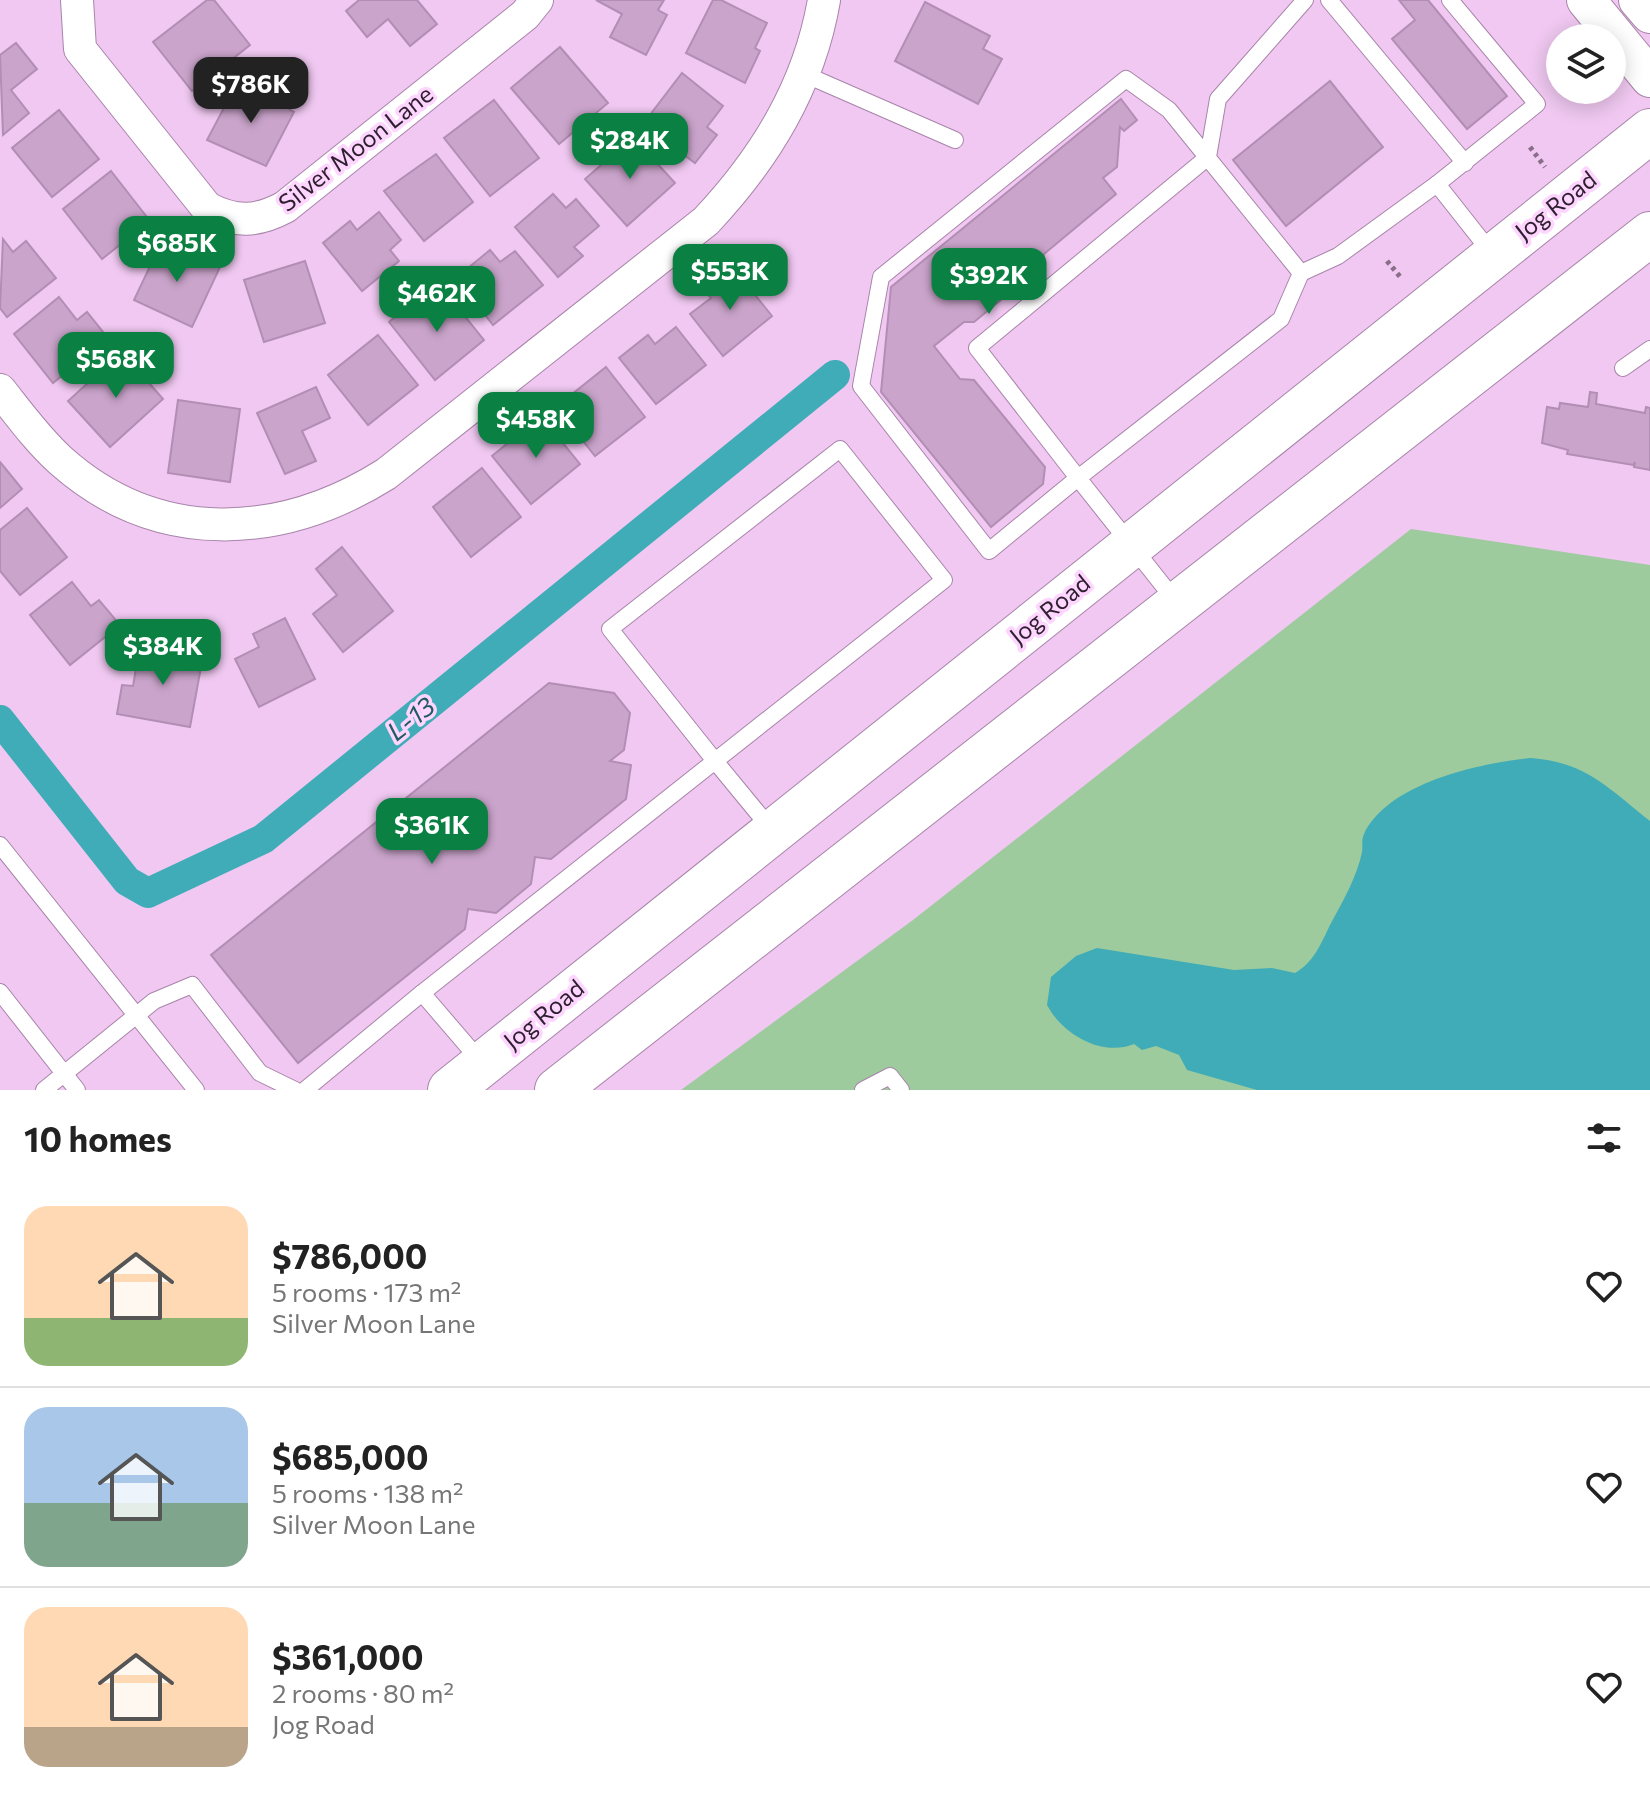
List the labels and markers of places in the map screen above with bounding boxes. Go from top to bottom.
pin: $786K [195,57,307,125]
pin: $284K [574,113,686,181]
pin: $685K [121,216,233,284]
pin: $553K [674,244,786,312]
pin: $392K [933,248,1045,316]
pin: $462K [381,266,493,334]
pin: $568K [60,332,172,400]
pin: $458K [480,392,592,460]
pin: $384K [107,619,219,687]
pin: $361K [376,798,488,866]

